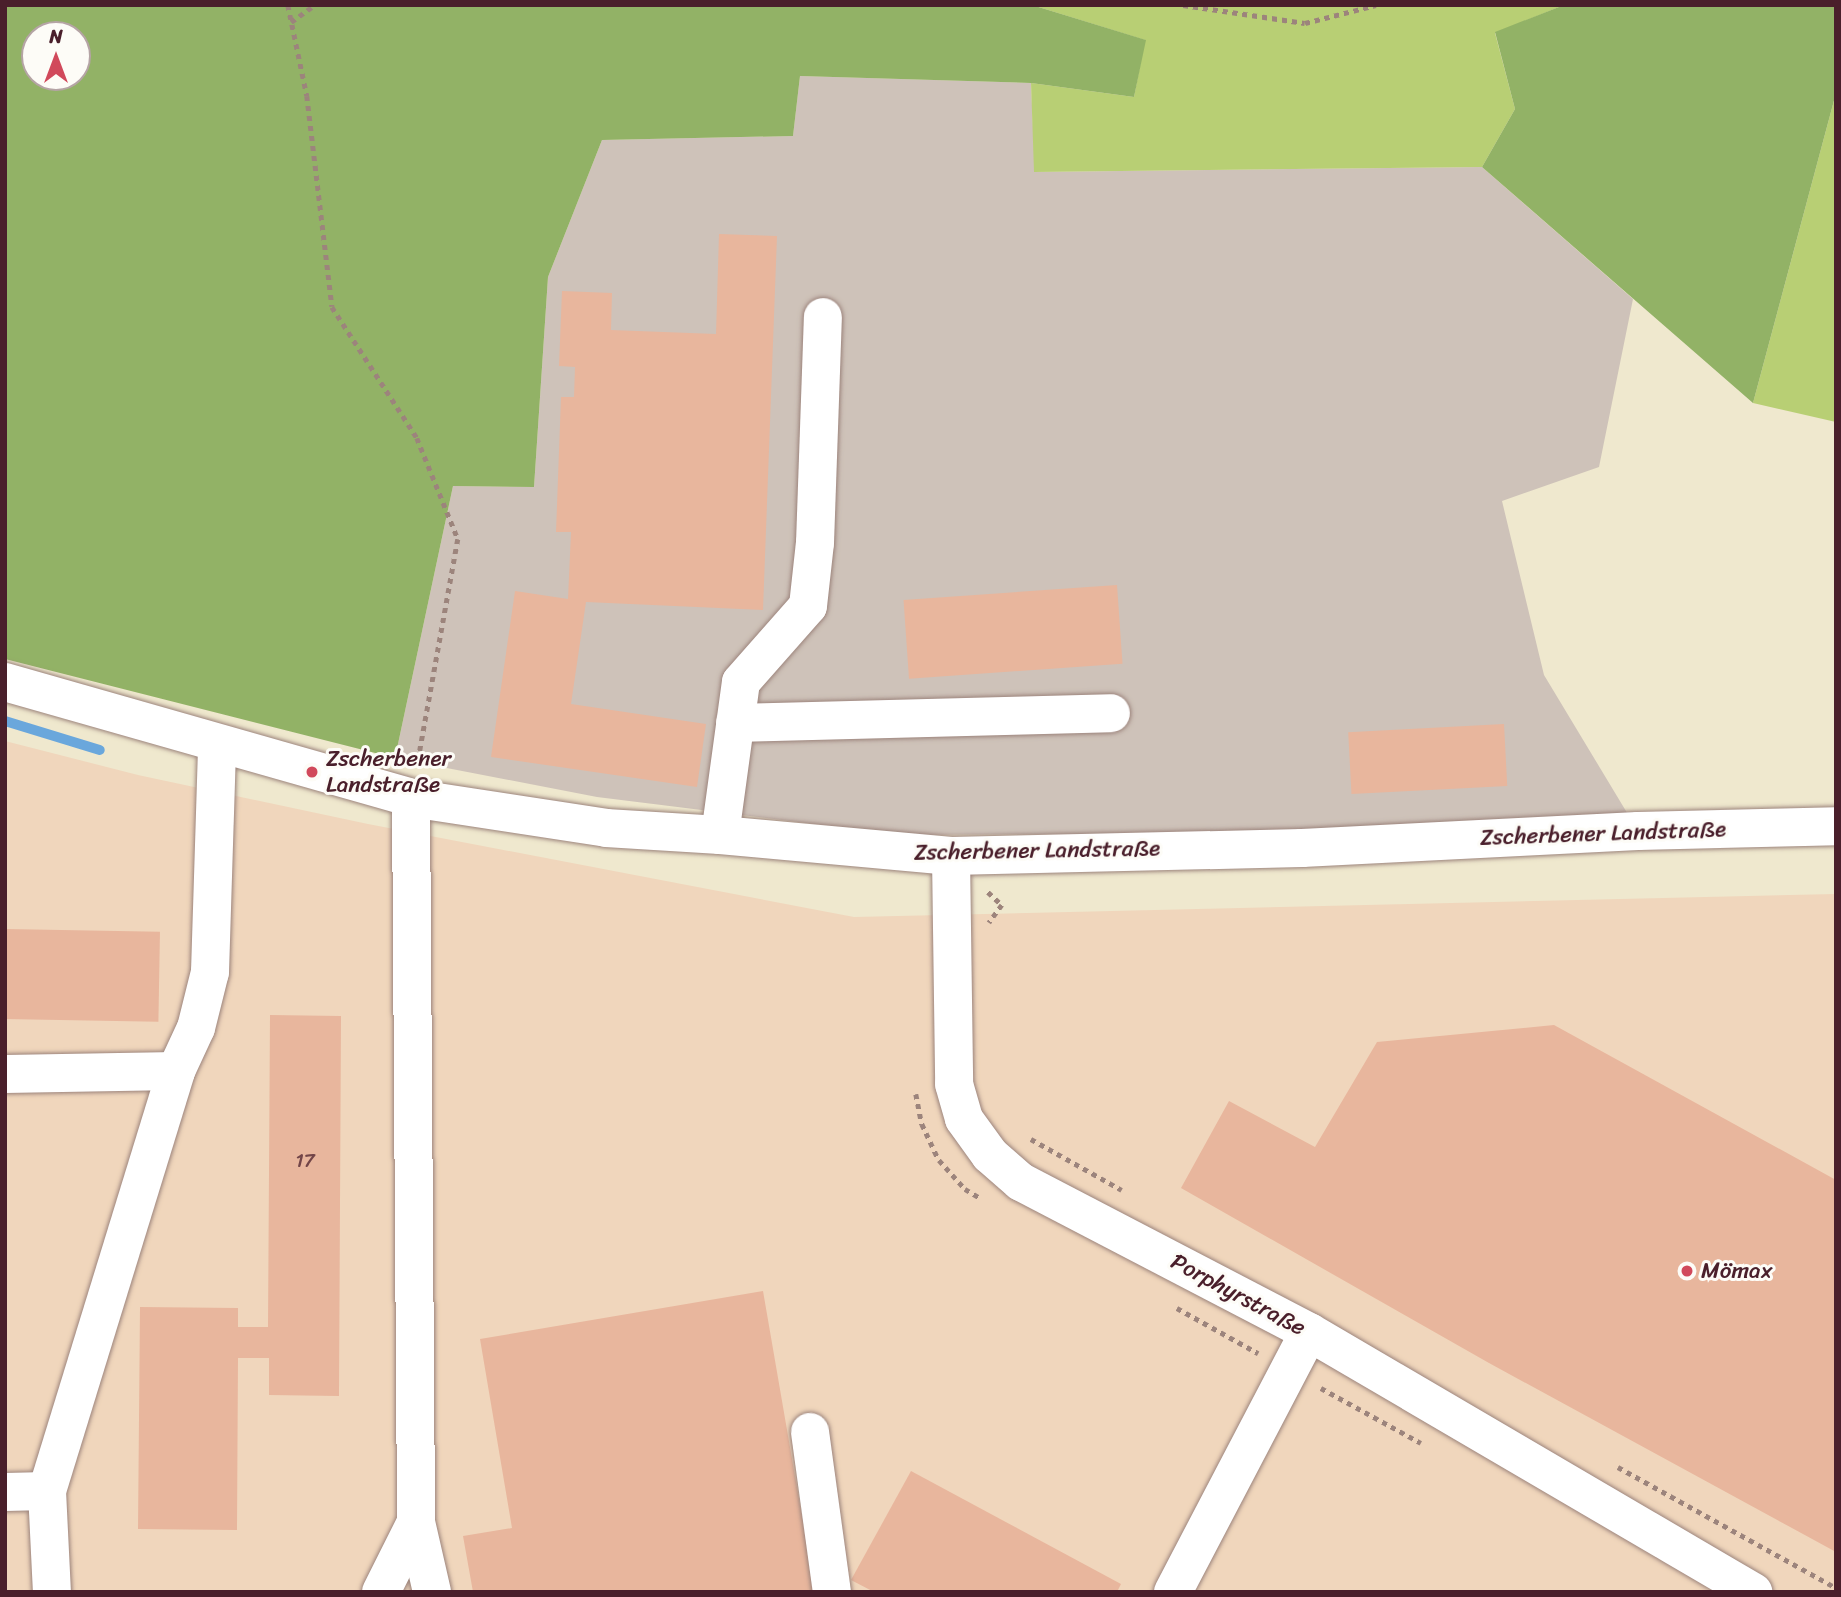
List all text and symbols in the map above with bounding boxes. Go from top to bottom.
text: N [49,20,63,53]
north arrow [21,21,91,91]
place label: Zscherbener Landstraße [326,745,451,799]
marker: Zscherbener Landstraße [304,764,320,780]
street label: Zscherbener Landstraße [1480,816,1726,852]
street label: Zscherbener Landstraße [914,835,1160,867]
house number: 17 [296,1150,314,1172]
street label: Porphyrstraße [1166,1248,1310,1342]
place label: Mömax [1701,1257,1772,1285]
marker: Mömax [1679,1263,1695,1279]

